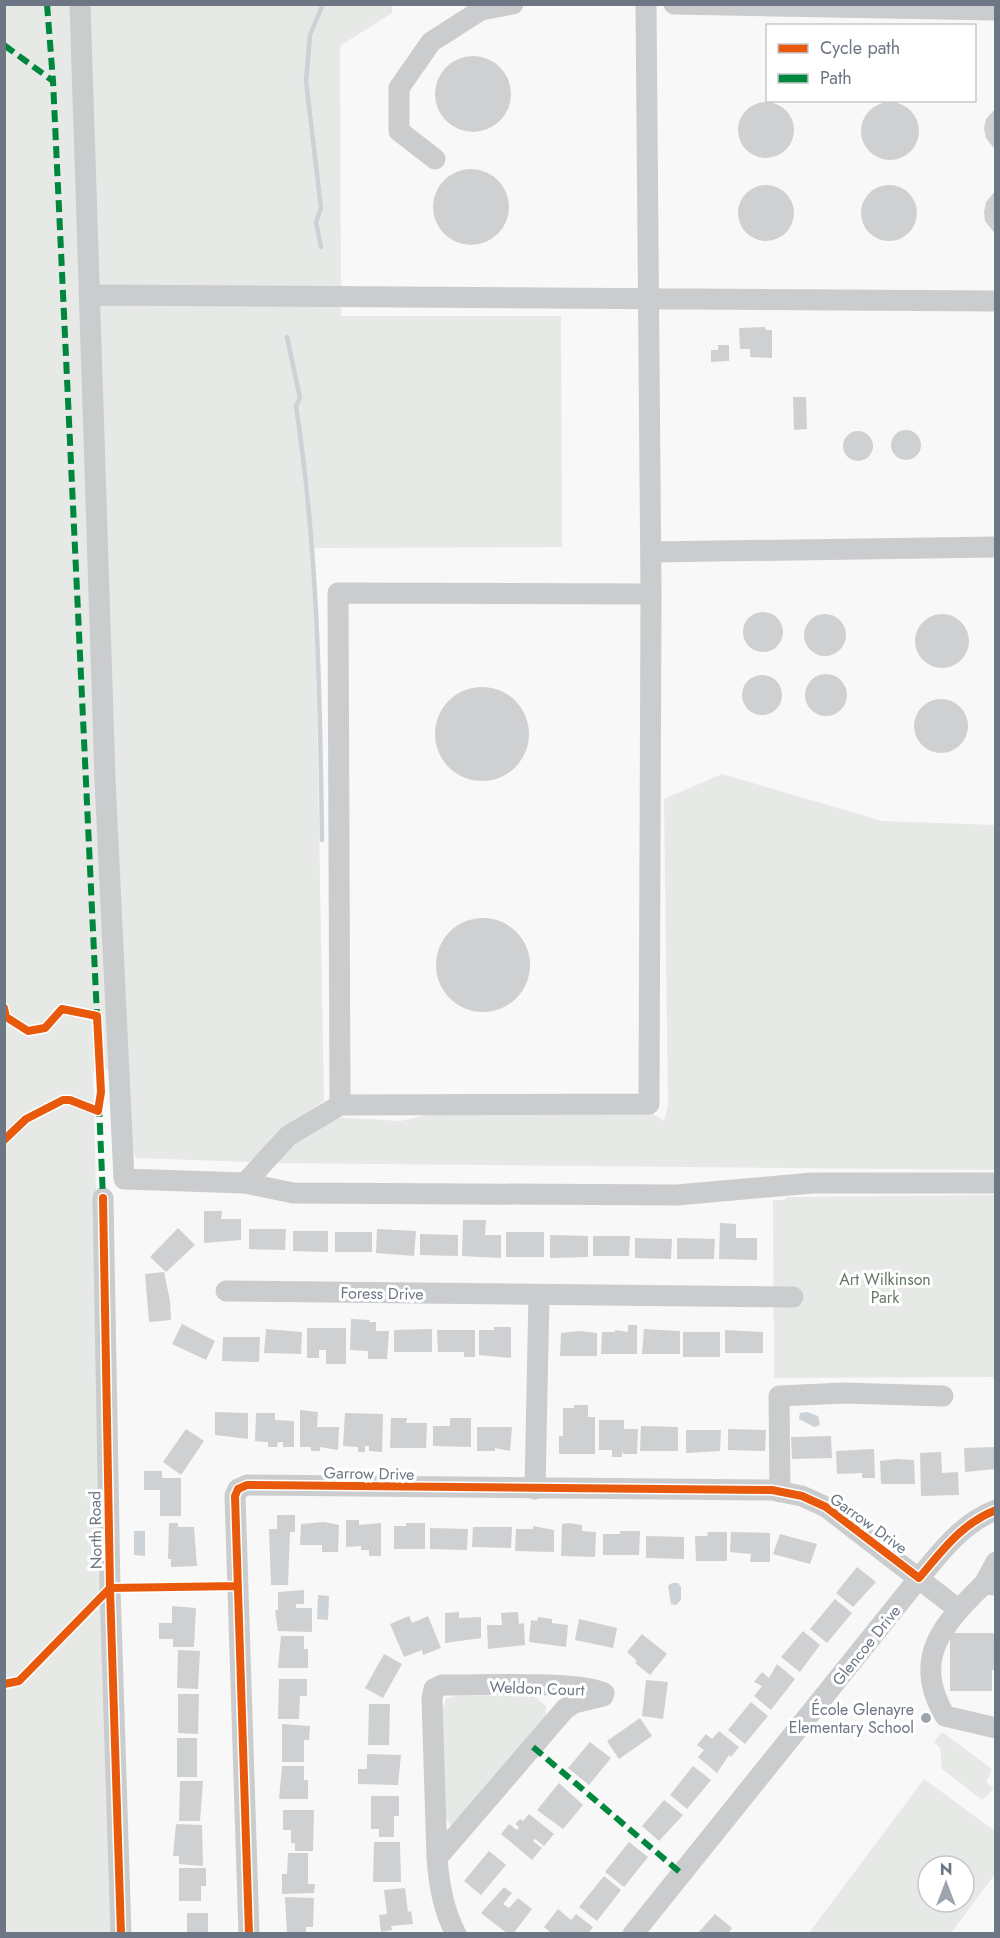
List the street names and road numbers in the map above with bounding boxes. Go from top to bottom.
street label: Foress Drive [340,1281,424,1306]
street label: Garrow Drive [324,1461,414,1486]
street label: Garrow Drive [825,1487,912,1559]
street label: North Road [83,1491,108,1569]
street label: Glencoe Drive [827,1600,906,1691]
street label: Weldon Court [489,1675,585,1702]

